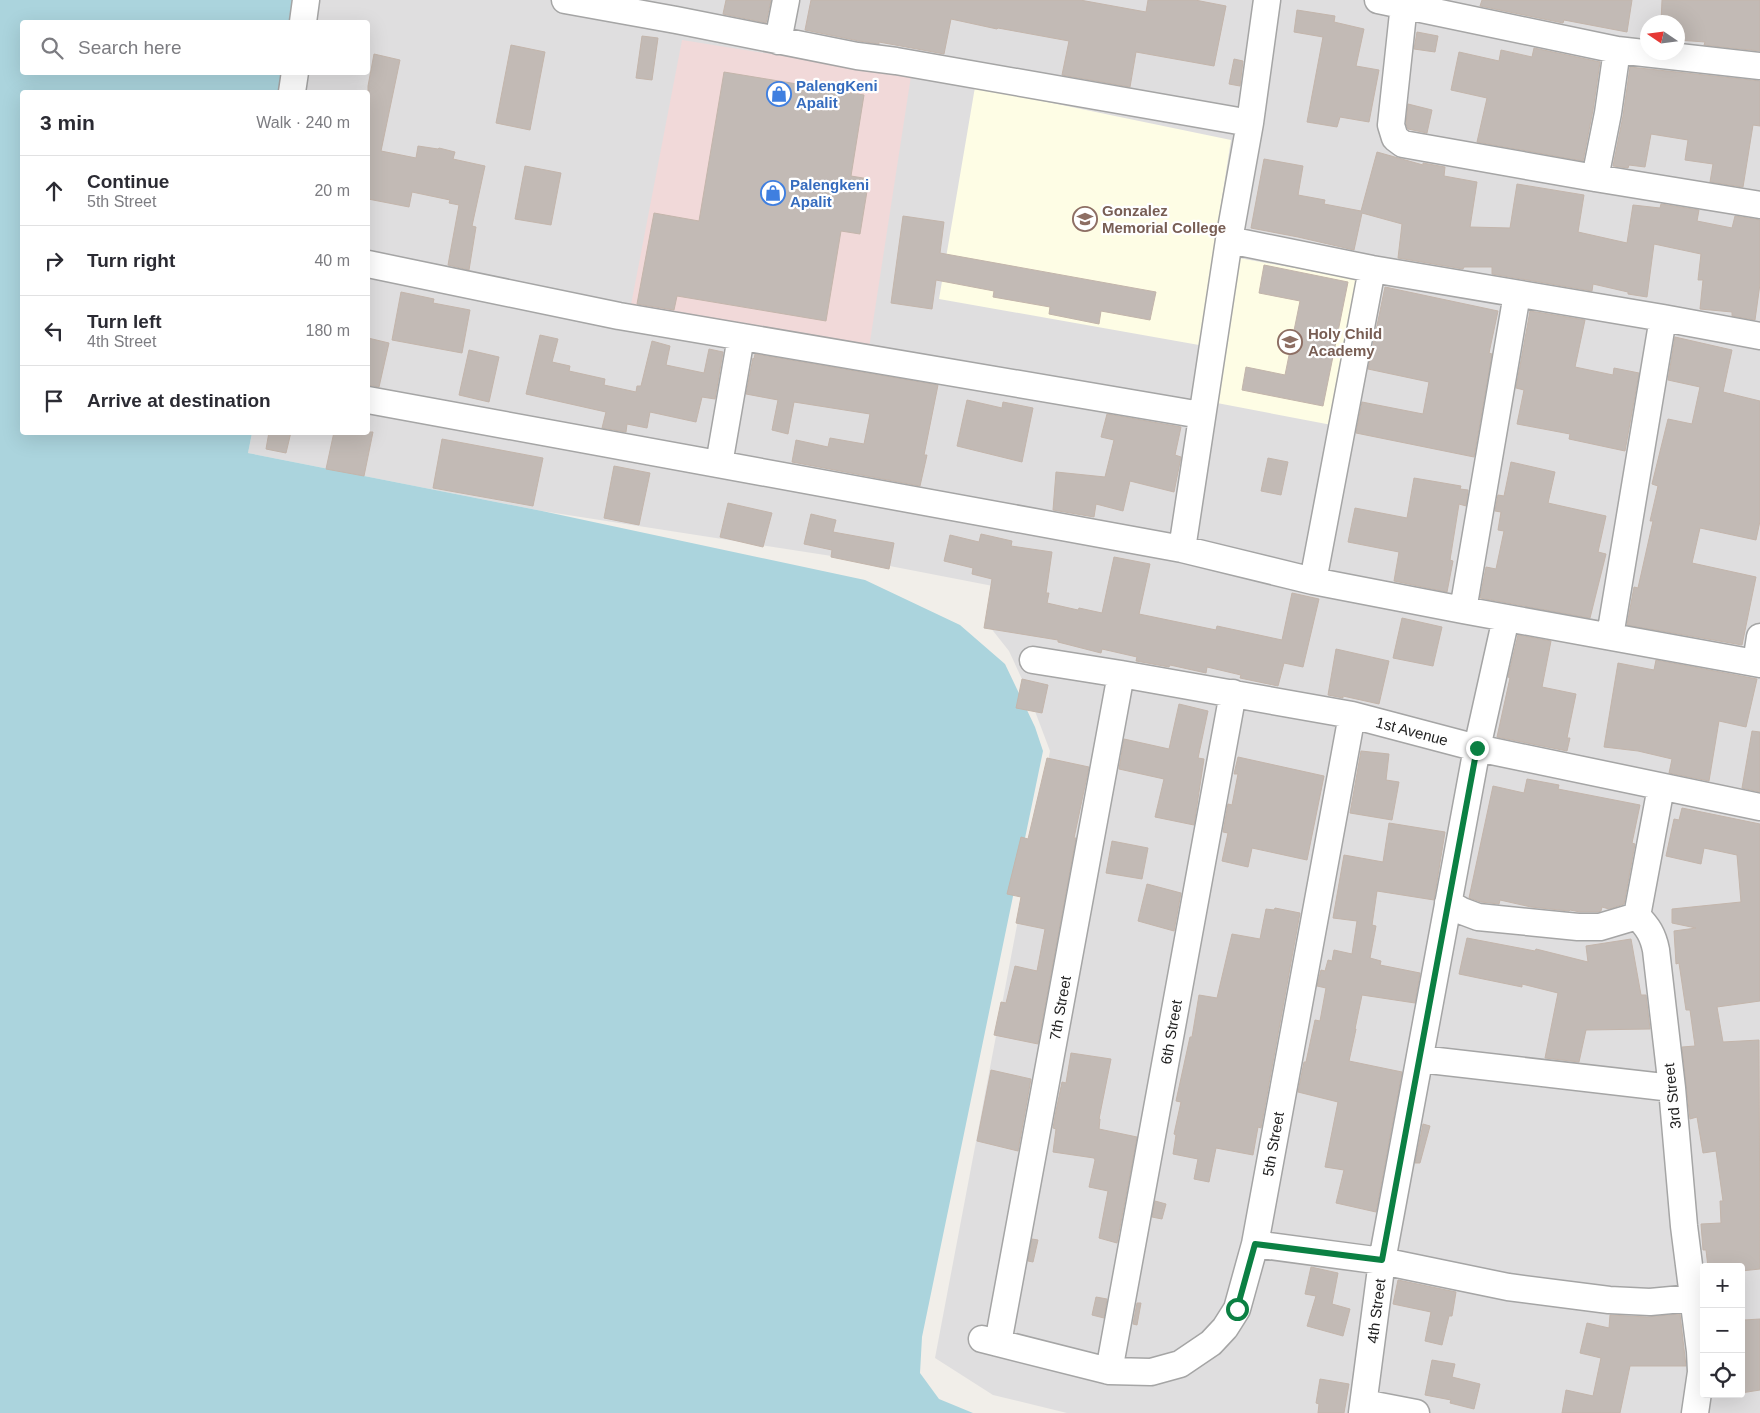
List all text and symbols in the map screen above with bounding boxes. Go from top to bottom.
north arrow [1640,15,1685,60]
search box [20,20,370,75]
icon: search [38,34,66,62]
text: Search here [78,37,182,58]
place label: PalengKeni Apalit [796,77,878,111]
shop icon: PalengKeni Apalit [766,81,792,107]
text: 3 min [40,111,95,134]
text: Walk · 240 m [256,114,350,131]
text: Continue [87,171,169,192]
place label: Palengkeni Apalit [790,176,869,210]
icon: ahead [40,177,68,205]
shop icon: Palengkeni Apalit [760,180,786,206]
text: 20 m [314,182,350,199]
text: 5th Street [87,193,156,210]
place label: Gonzalez Memorial College [1102,202,1226,236]
school or university icon: Gonzalez Memorial College [1072,206,1098,232]
icon: right [40,247,68,275]
text: Turn right [87,250,175,271]
text: 40 m [314,252,350,269]
text: Turn left [87,311,162,332]
icon: left [40,317,68,345]
text: 180 m [306,322,350,339]
place label: Holy Child Academy [1308,325,1382,359]
school or university icon: Holy Child Academy [1277,329,1303,355]
text: 4th Street [87,333,156,350]
icon: arrive [40,387,68,415]
text: Arrive at destination [87,390,271,411]
street label: 1st Avenue [1374,713,1450,749]
route end [1466,737,1489,760]
street label: 7th Street [1046,974,1074,1042]
street label: 6th Street [1157,998,1185,1066]
street label: 3rd Street [1660,1062,1684,1130]
street label: 5th Street [1259,1110,1287,1178]
map controls [1700,1263,1745,1398]
button: + [1700,1263,1745,1308]
street label: 4th Street [1364,1277,1389,1344]
route start [1226,1298,1249,1321]
button: − [1700,1308,1745,1353]
button: locate [1700,1353,1745,1398]

